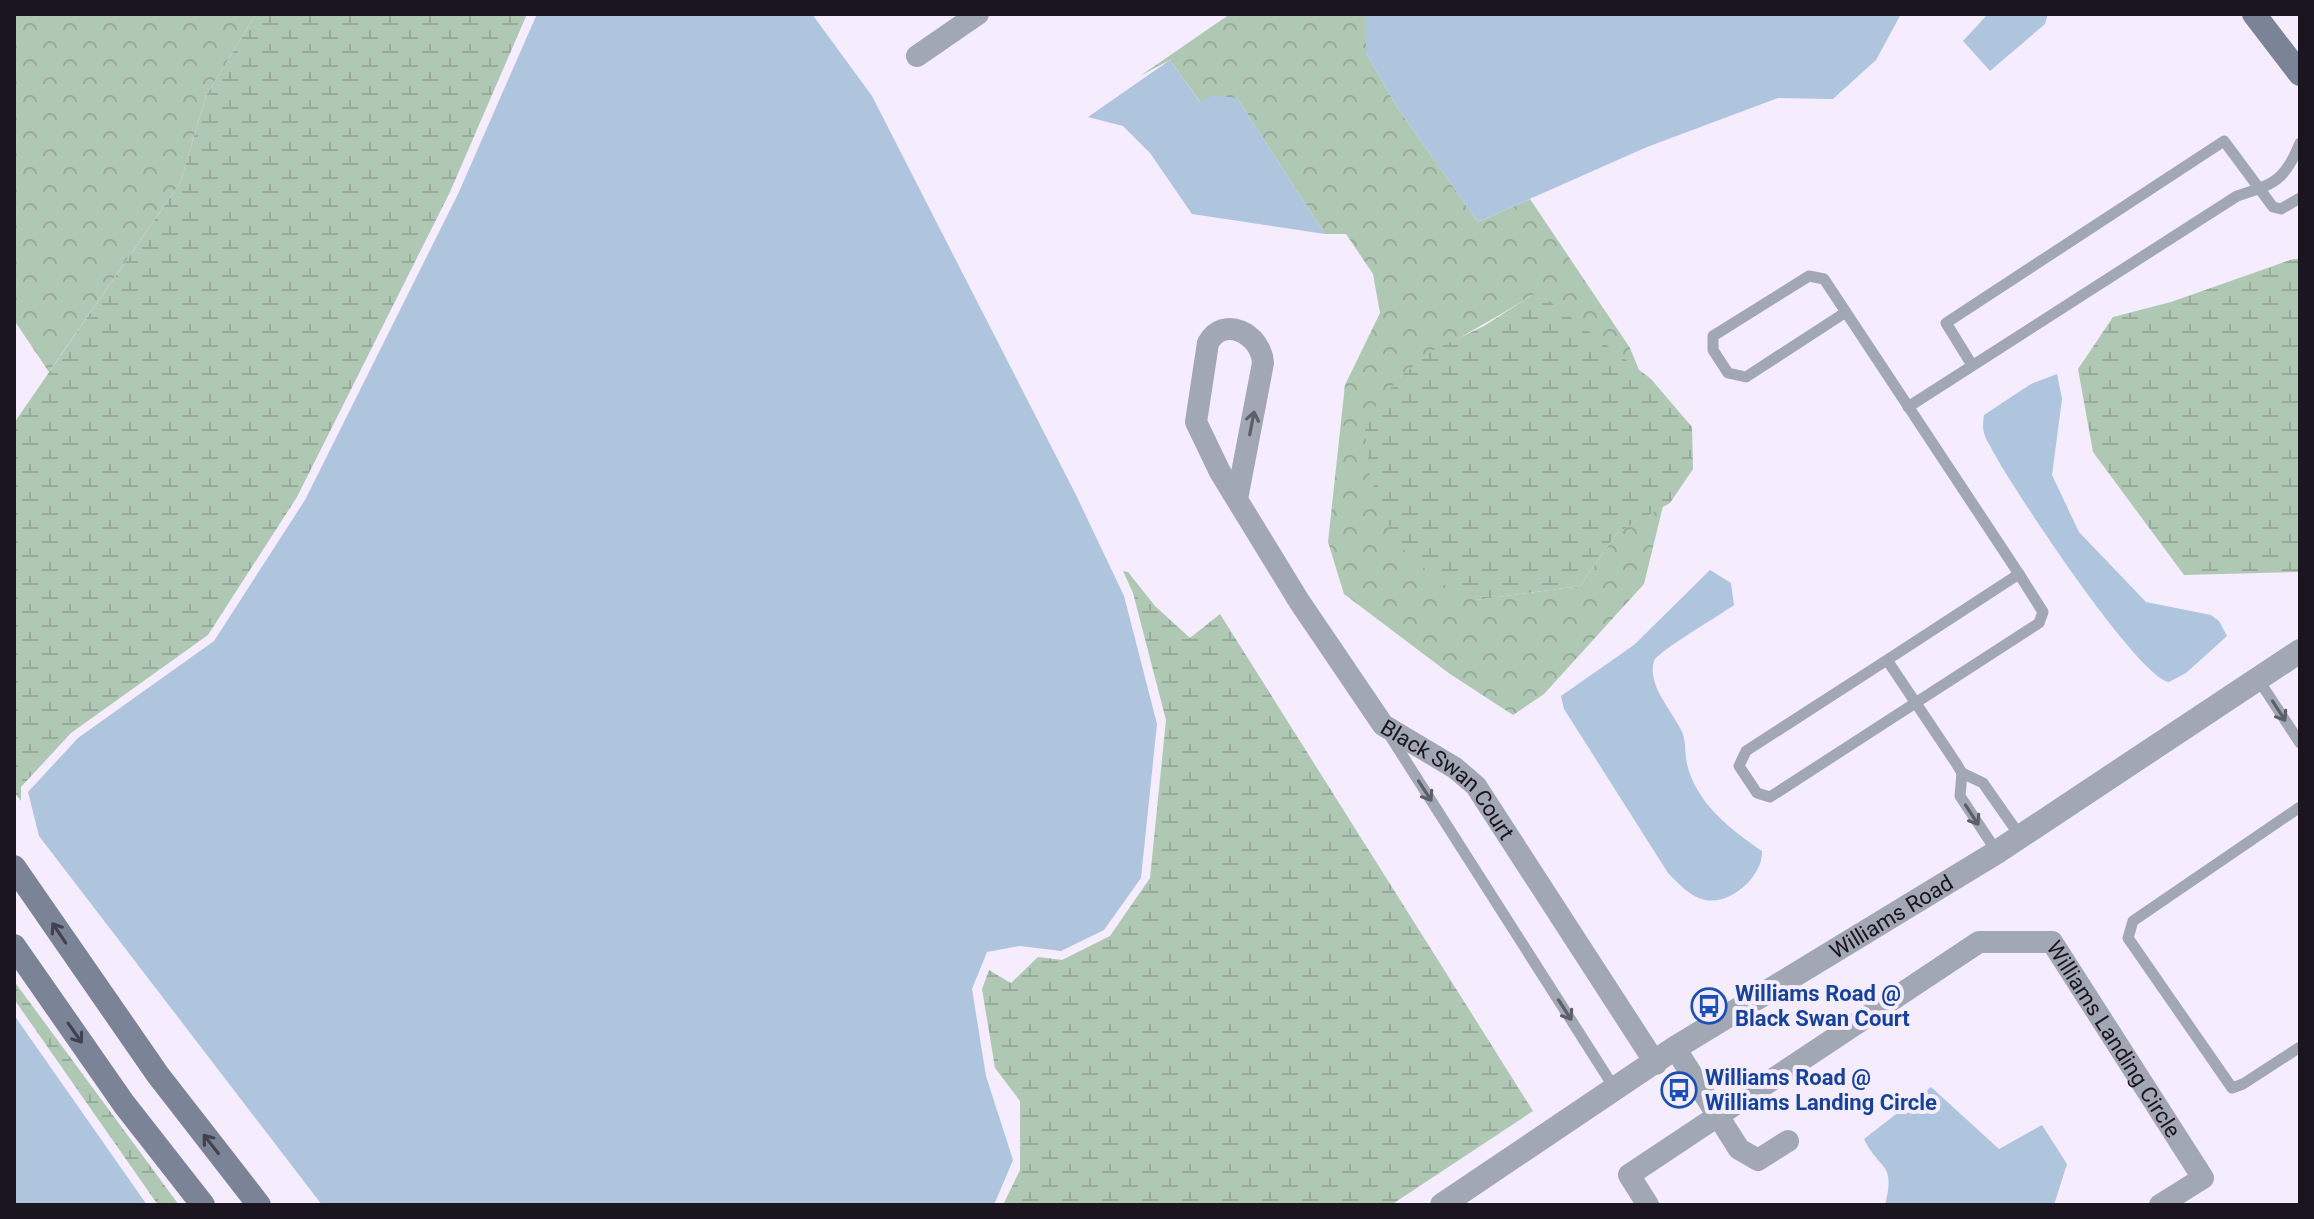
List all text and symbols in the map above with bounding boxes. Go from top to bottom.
one-way arrow [1245,410,1260,436]
one-way arrow [2271,700,2287,722]
street label: Black Swan Court [1376,714,1520,844]
one-way arrow [1418,779,1434,802]
one-way arrow [1965,803,1981,826]
street label: Williams Road [1825,869,1957,963]
one-way arrow [50,923,67,945]
street label: Williams Landing Circle [2042,936,2186,1142]
place label: Williams Road @ Black Swan Court [1735,981,1910,1031]
bus stop icon: Williams Road @ Black Swan Court [1690,987,1728,1025]
one-way arrow [1558,998,1574,1021]
one-way arrow [67,1021,83,1043]
place label: Williams Road @ Williams Landing Circle [1705,1065,1937,1115]
bus stop icon: Williams Road @ Williams Landing Circle [1660,1071,1698,1109]
one-way arrow [203,1134,220,1155]

